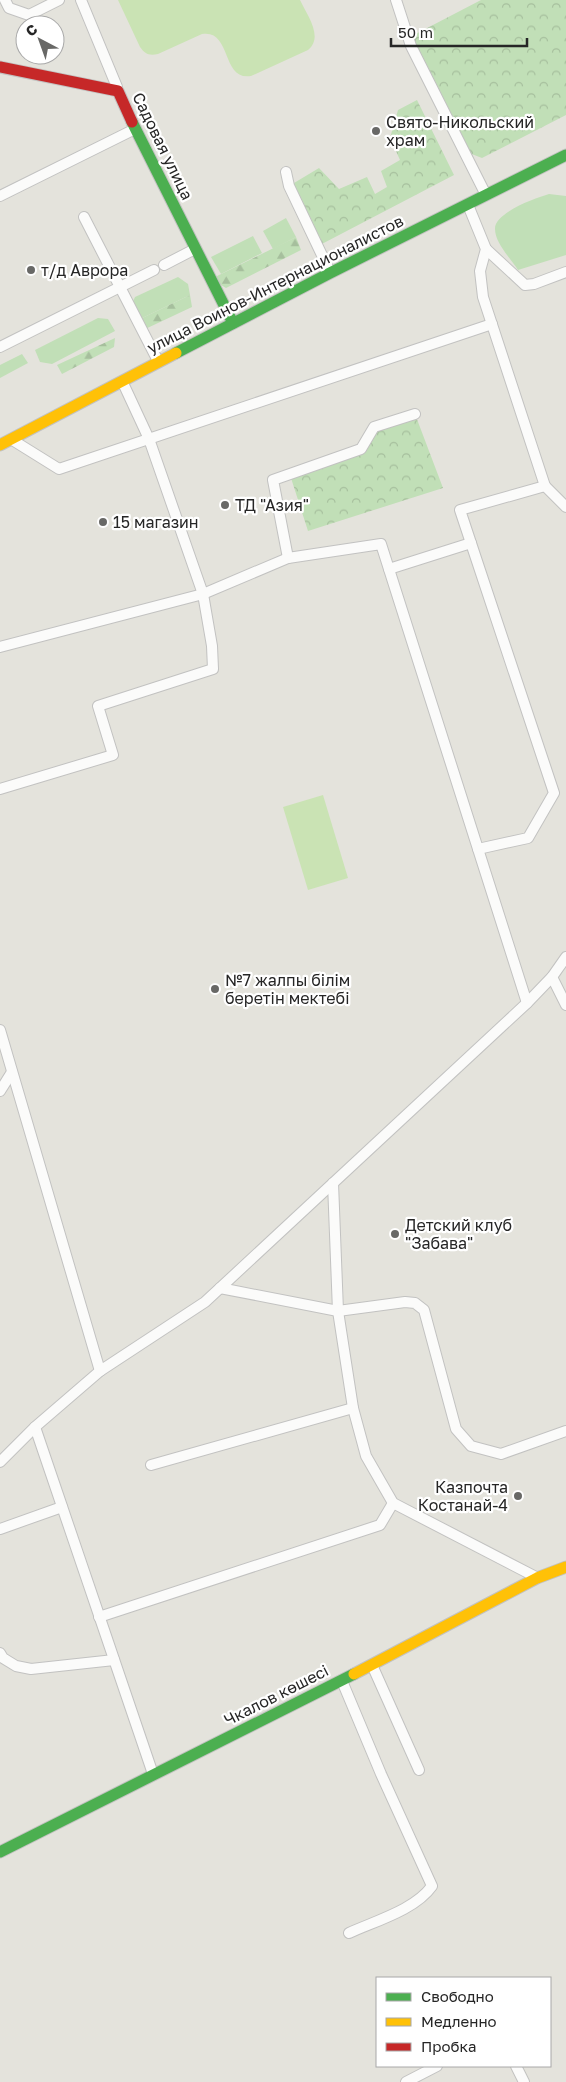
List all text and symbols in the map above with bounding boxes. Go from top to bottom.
north arrow [15,15,65,65]
scale bar [391,15,527,47]
text: С [22,20,41,39]
text: 50 m [398,23,433,41]
street label: Садовая улица [128,89,198,203]
place label: Свято-Никольский храм [386,112,534,150]
marker: Свято-Никольский храм [370,125,382,137]
street label: улица Воинов-Интернационалистов [143,210,407,358]
place label: т/д Аврора [41,260,128,280]
marker: т/д Аврора [25,264,37,276]
place label: ТД "Азия" [235,495,309,515]
marker: ТД "Азия" [219,499,231,511]
place label: 15 магазин [113,512,199,532]
marker: 15 магазин [97,516,109,528]
place label: №7 жалпы білім беретін мектебі [225,970,350,1008]
marker: №7 жалпы білім беретін мектебі [209,983,221,995]
place label: Детский клуб "Забава" [405,1215,512,1253]
marker: Детский клуб "Забава" [389,1228,401,1240]
place label: Казпочта Костанай-4 [418,1477,508,1515]
marker: Казпочта Костанай-4 [512,1490,524,1502]
street label: Чкалов көшесі [220,1660,332,1730]
legend [376,1977,551,2067]
text: Свободно [421,1987,494,2005]
text: Медленно [421,2012,497,2030]
text: Пробка [421,2037,476,2055]

